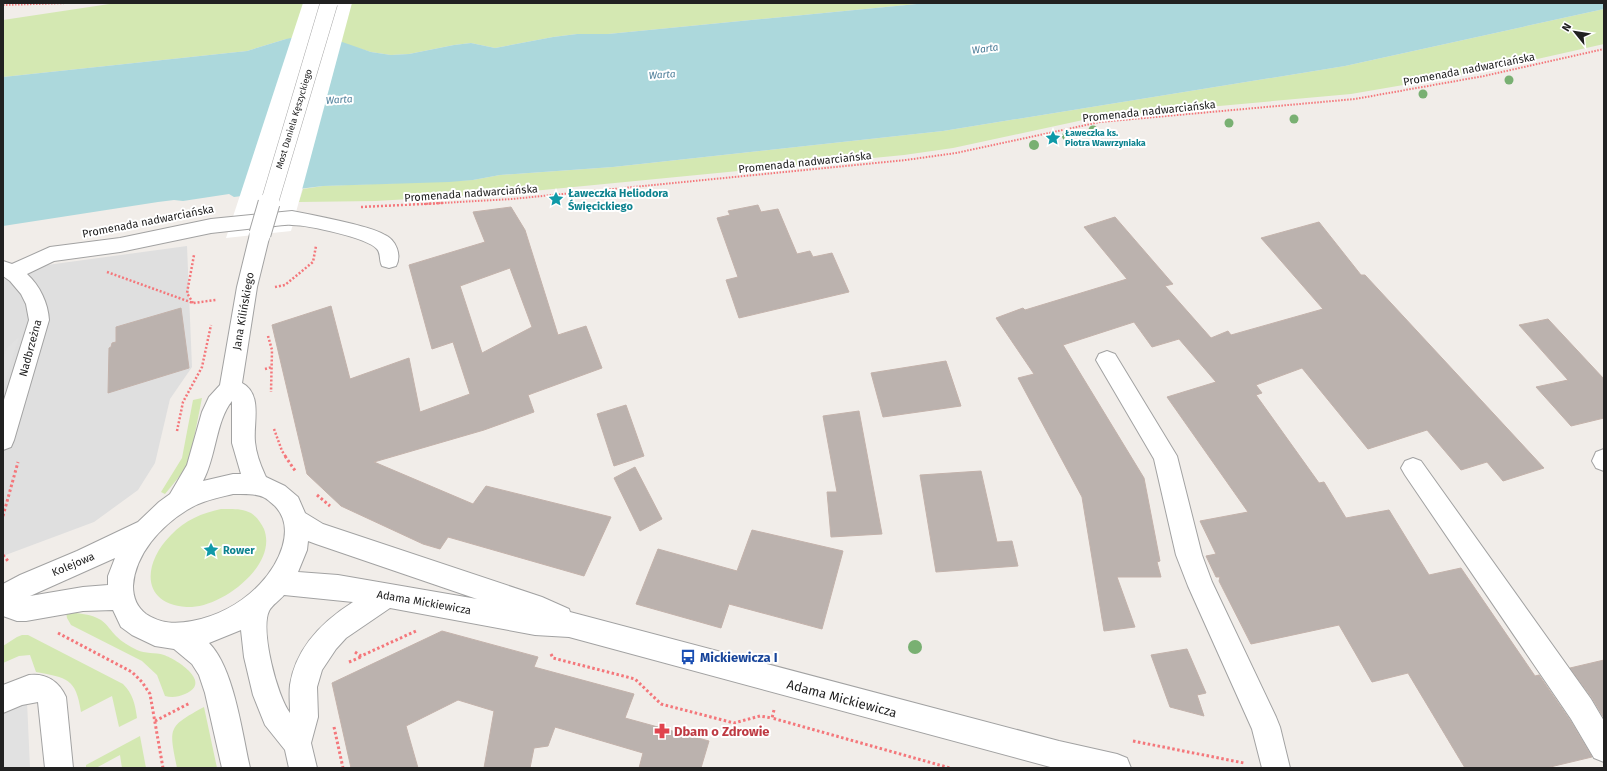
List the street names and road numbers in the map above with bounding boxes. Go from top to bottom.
street label: Promenada nadwarciańska [1402,50,1536,89]
street label: Most Daniela Kęszyckiego [274,68,314,170]
street label: Promenada nadwarciańska [1082,98,1216,125]
street label: Promenada nadwarciańska [738,149,872,176]
street label: Promenada nadwarciańska [404,182,538,205]
street label: Promenada nadwarciańska [81,202,215,241]
street label: Jana Kilińskiego [230,271,257,351]
street label: Nadbrzeżna [17,318,44,378]
street label: Kolejowa [50,550,97,579]
street label: Adama Mickiewicza [376,588,472,617]
street label: Adama Mickiewicza [785,677,898,720]

